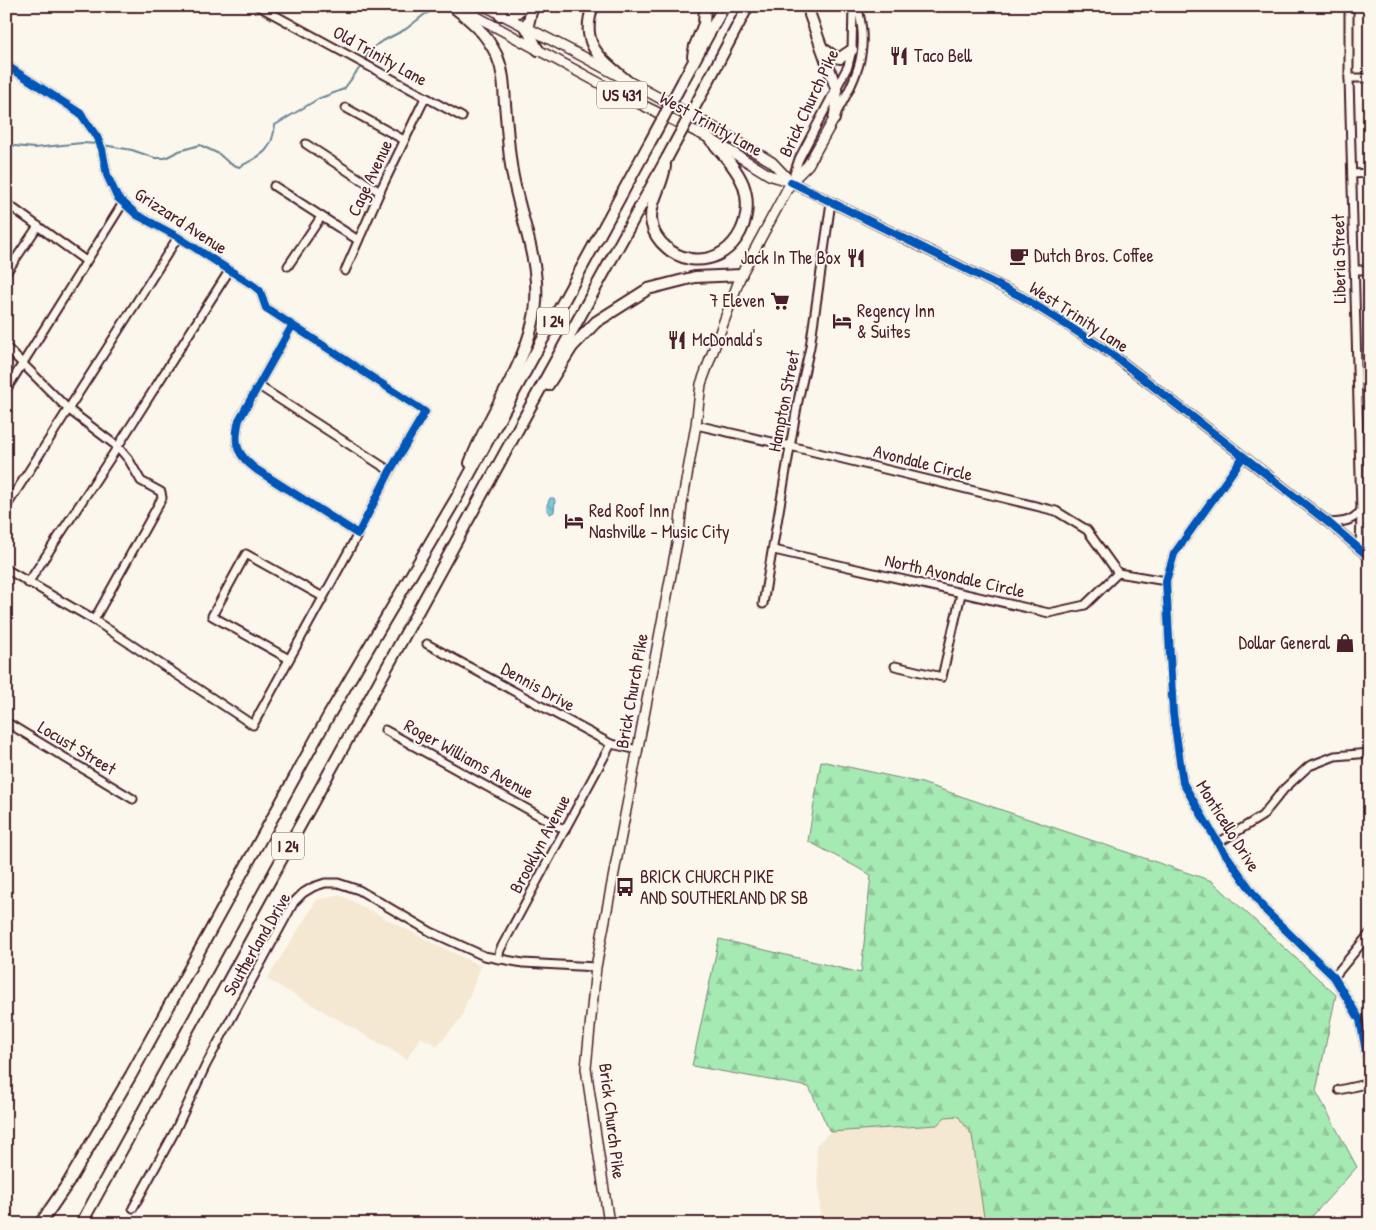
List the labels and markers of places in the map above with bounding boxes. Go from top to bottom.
place label: Taco Bell [914,43,972,68]
restaurant icon: Taco Bell [888,45,910,67]
place label: Dutch Bros. Coffee [1034,243,1154,268]
place label: Jack In The Box [740,245,841,270]
cafe icon: Dutch Bros. Coffee [1008,245,1030,267]
restaurant icon: Jack In The Box [845,247,867,269]
place label: 7 Eleven [710,288,765,313]
supermarket icon: 7 Eleven [769,290,791,312]
place label: Regency Inn & Suites [857,298,935,344]
hotel icon: Regency Inn & Suites [831,310,853,332]
place label: McDonald's [692,327,762,352]
restaurant icon: McDonald's [666,329,688,351]
place label: Red Roof Inn Nashville - Music City [589,498,730,544]
hotel icon: Red Roof Inn Nashville - Music City [563,510,585,532]
place label: Dollar General [1238,630,1330,655]
shop icon: Dollar General [1334,632,1356,654]
place label: BRICK CHURCH PIKE AND SOUTHERLAND DR SB [640,864,808,910]
bus stop icon: BRICK CHURCH PIKE AND SOUTHERLAND DR SB [614,876,636,898]

